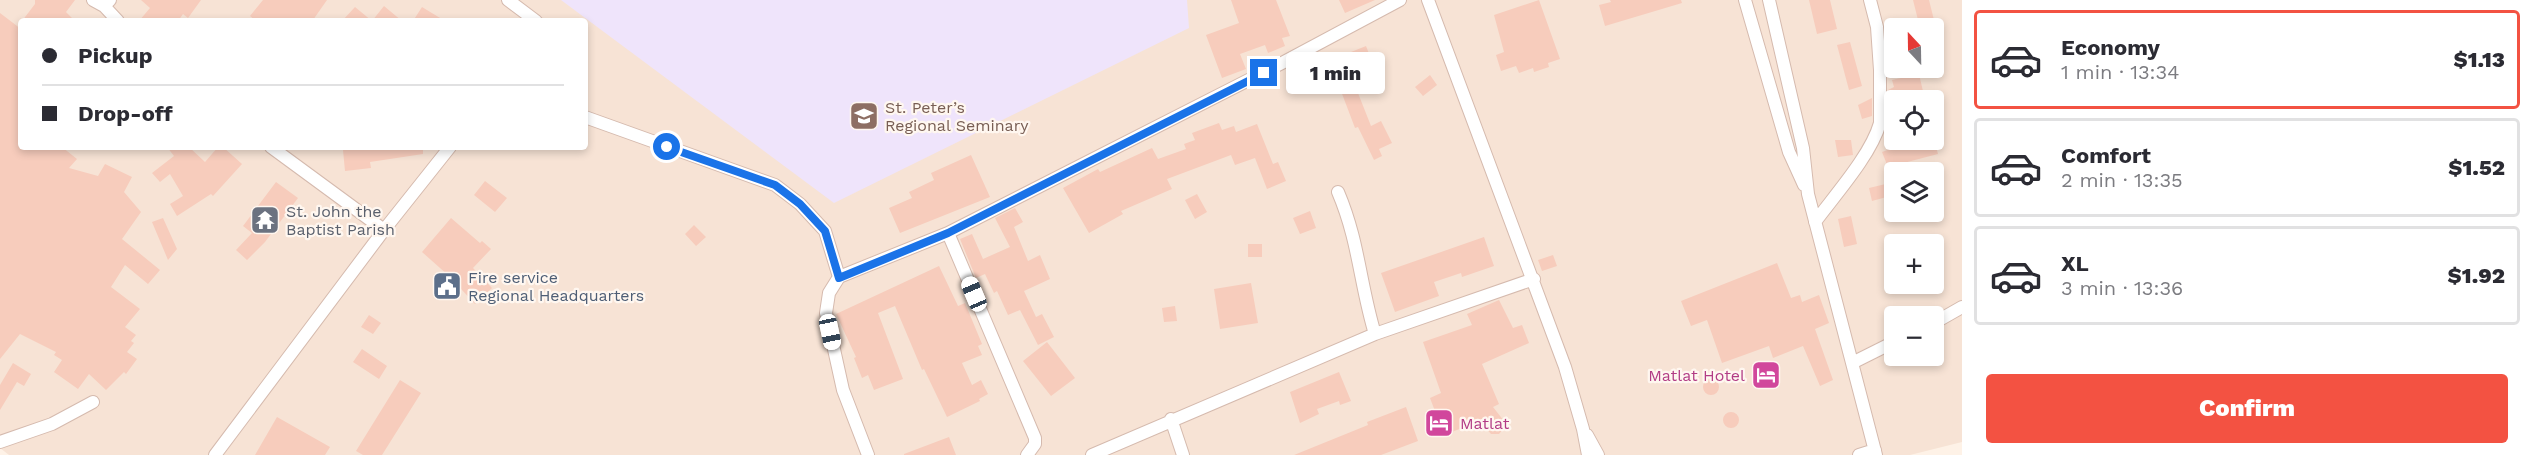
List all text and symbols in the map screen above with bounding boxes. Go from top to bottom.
north arrow [1884,18,1944,78]
map controls [1884,18,1944,366]
icon: car [1989,33,2043,87]
text: Economy [2061,35,2160,60]
text: Pickup [78,43,153,68]
text: $1.13 [2454,47,2505,72]
callout: 1 min [1285,52,1384,94]
route end [1250,59,1277,86]
text: 1 min · 13:34 [2061,60,2179,84]
text: 1 min [1310,61,1361,85]
button: locate [1884,90,1944,150]
place label: St. Peter’s Regional Seminary [885,98,1029,135]
school or university icon: St. Peter’s Regional Seminary [848,100,880,132]
text: Drop-off [78,101,173,126]
route start [653,133,680,160]
icon: car [1989,141,2043,195]
text: Comfort [2061,143,2151,168]
text: $1.52 [2448,155,2505,180]
button: layers [1884,162,1944,222]
text: 2 min · 13:35 [2061,168,2183,192]
place label: St. John the Baptist Parish [286,202,395,239]
temple icon: St. John the Baptist Parish [249,204,281,236]
button: + [1884,234,1944,294]
icon: car [1989,249,2043,303]
text: XL [2061,251,2089,276]
text: $1.92 [2448,263,2505,288]
place label: Fire service Regional Headquarters [468,268,644,305]
public building icon: Fire service Regional Headquarters [431,270,463,302]
car [959,274,989,314]
text: 3 min · 13:36 [2061,276,2183,300]
button: − [1884,306,1944,366]
car [817,313,843,351]
hotel icon: Matlat Hotel [1750,359,1782,391]
place label: Matlat Hotel [1648,366,1745,385]
button: Confirm [1986,374,2508,443]
hotel icon: Matlat [1423,407,1455,439]
place label: Matlat [1460,414,1510,433]

